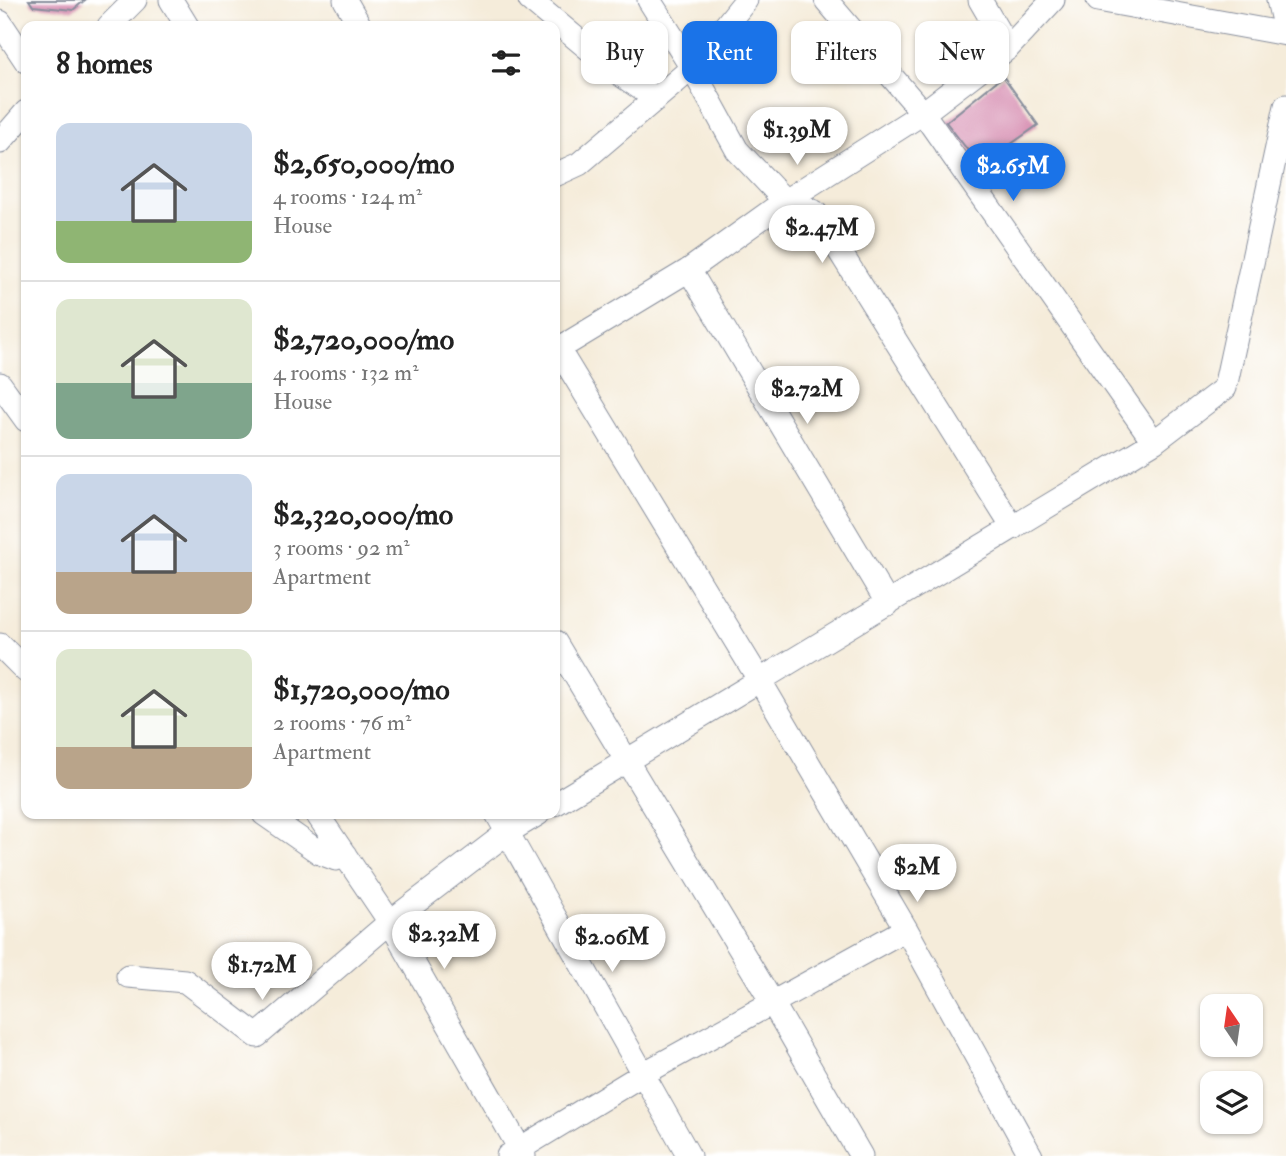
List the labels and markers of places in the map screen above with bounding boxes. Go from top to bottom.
pin: $1.39M [740,108,854,167]
pin: $2.65M [956,144,1070,203]
pin: $2.47M [765,205,879,265]
pin: $2.72M [750,366,864,426]
pin: $2M [883,844,951,904]
pin: $2.32M [387,912,501,971]
pin: $2.06M [555,914,669,974]
pin: $1.72M [205,942,319,1002]

